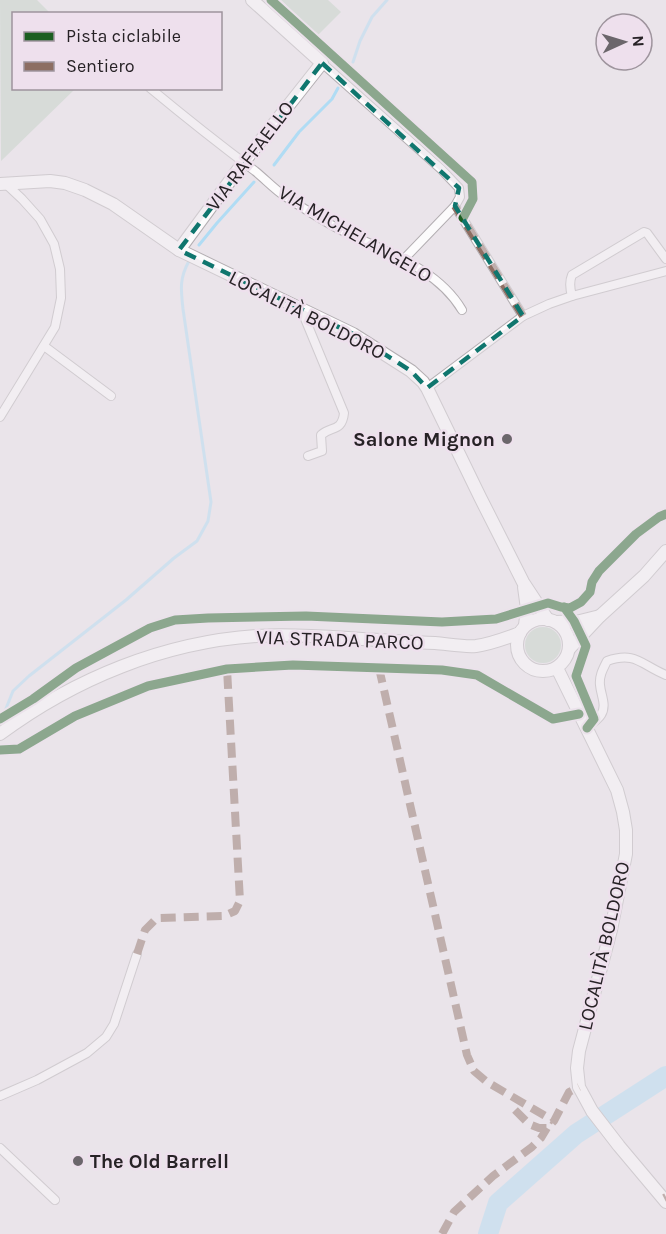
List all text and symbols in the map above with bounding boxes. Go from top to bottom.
legend [12,12,222,90]
north arrow [594,12,654,72]
text: Pista ciclabile [66,25,181,47]
text: N [629,35,648,47]
text: Sentiero [66,55,135,77]
street label: VIA RAFFAELLO [201,97,299,215]
street label: VIA MICHELANGELO [274,181,436,287]
street label: LOCALITÀ BOLDORO [225,265,389,364]
place label: Salone Mignon [353,428,495,451]
marker: Salone Mignon [500,432,514,446]
street label: VIA STRADA PARCO [256,626,424,654]
street label: LOCALITÀ BOLDORO [572,859,635,1033]
place label: The Old Barrell [90,1150,229,1173]
marker: The Old Barrell [71,1154,85,1168]

